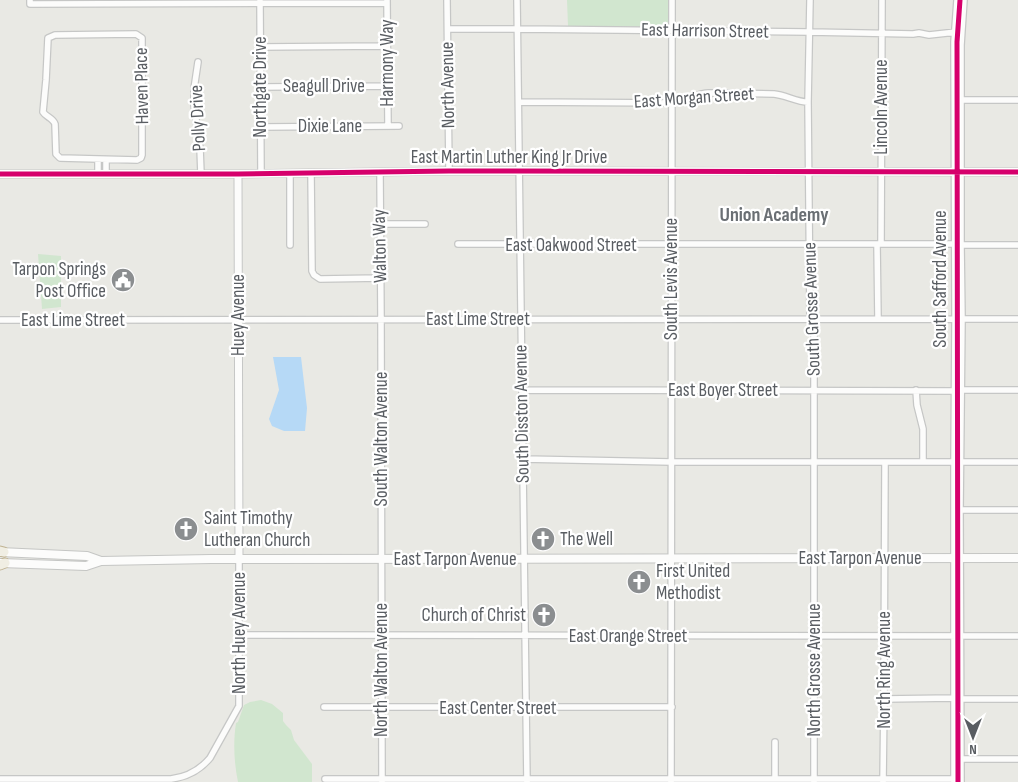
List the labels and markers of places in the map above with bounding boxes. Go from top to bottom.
place label: Tarpon Springs Post Office [12,258,106,303]
public building icon: Tarpon Springs Post Office [110,267,136,293]
place label: Saint Timothy Lutheran Church [204,507,310,552]
church icon: Saint Timothy Lutheran Church [173,516,199,542]
church icon: The Well [530,526,556,552]
place label: The Well [560,528,613,551]
place label: First United Methodist [656,560,730,605]
church icon: First United Methodist [626,569,652,595]
church icon: Church of Christ [531,602,557,628]
place label: Church of Christ [422,604,526,627]

